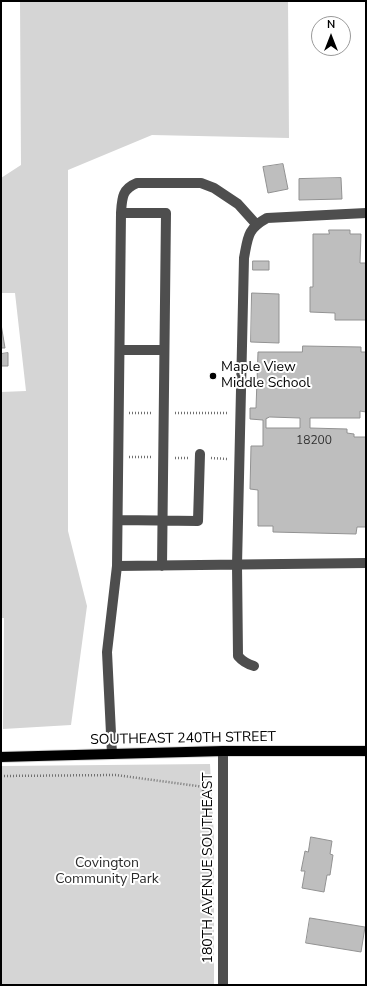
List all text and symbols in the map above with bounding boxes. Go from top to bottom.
north arrow [311,16,351,56]
text: N [327,17,335,32]
place label: Maple View Middle School [221,360,310,392]
marker: Maple View Middle School [208,371,218,381]
house number: 18200 [296,434,332,448]
street label: SOUTHEAST 240TH STREET [90,729,276,749]
street label: 180TH AVENUE SOUTHEAST [201,773,217,963]
park label: Covington Community Park [55,856,159,888]

